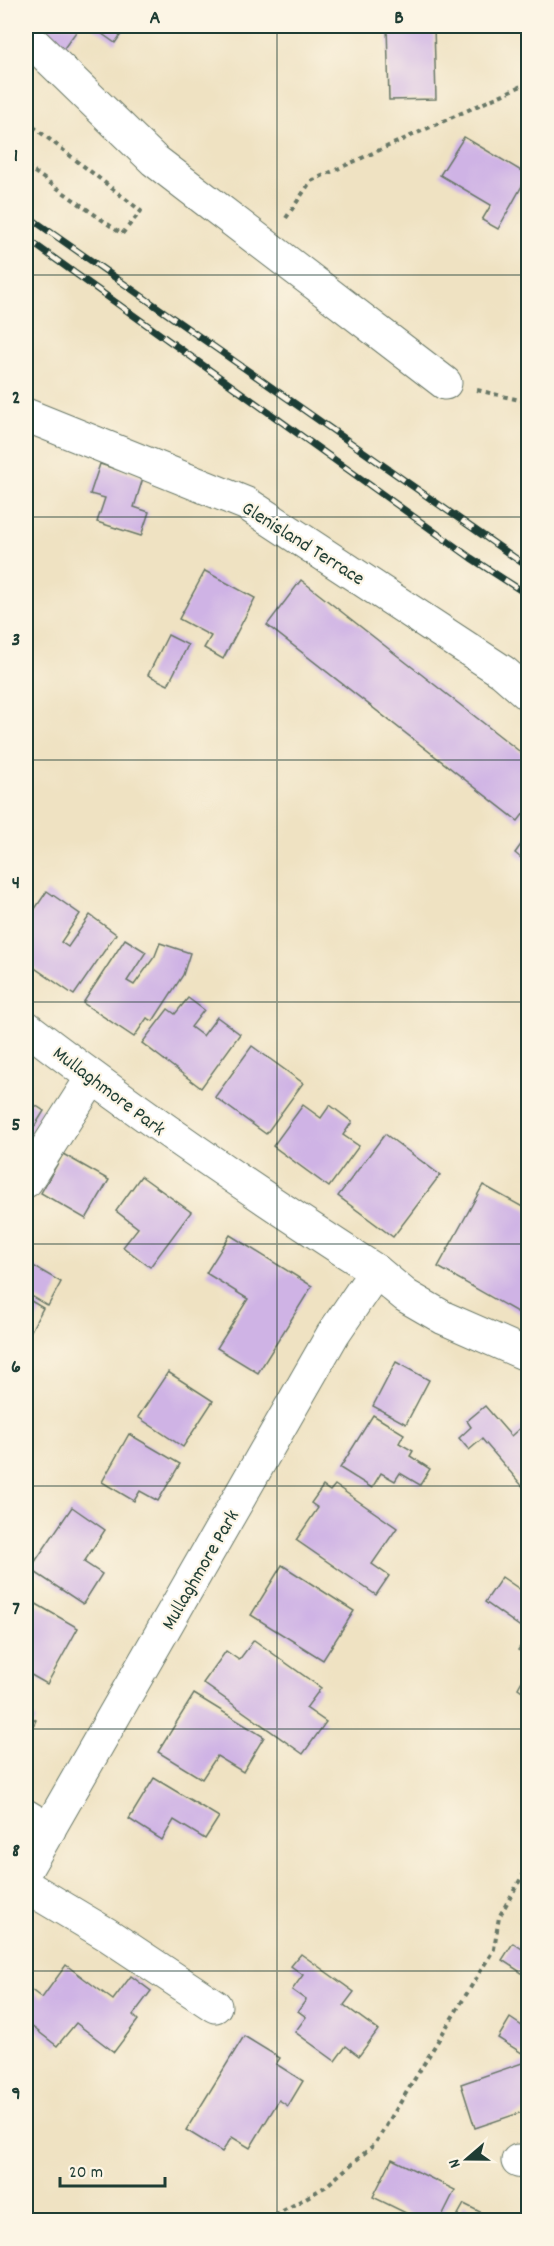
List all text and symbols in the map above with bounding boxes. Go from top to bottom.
text: A [150,5,161,33]
text: B [394,5,404,33]
text: 1 [14,143,18,171]
text: 2 [12,385,20,413]
street label: Glenisland Terrace [236,496,369,594]
text: 3 [12,627,20,655]
text: 4 [12,870,20,898]
street label: Mullaghmore Park [46,1041,170,1144]
text: 5 [11,1112,21,1140]
text: 6 [11,1354,21,1382]
street label: Mullaghmore Park [156,1505,247,1636]
text: 7 [12,1596,20,1624]
text: 8 [12,1838,20,1866]
text: 9 [11,2081,21,2109]
north arrow [437,2129,497,2189]
scale bar [60,2150,165,2188]
text: N [443,2156,467,2171]
text: 20 m [69,2161,103,2186]

